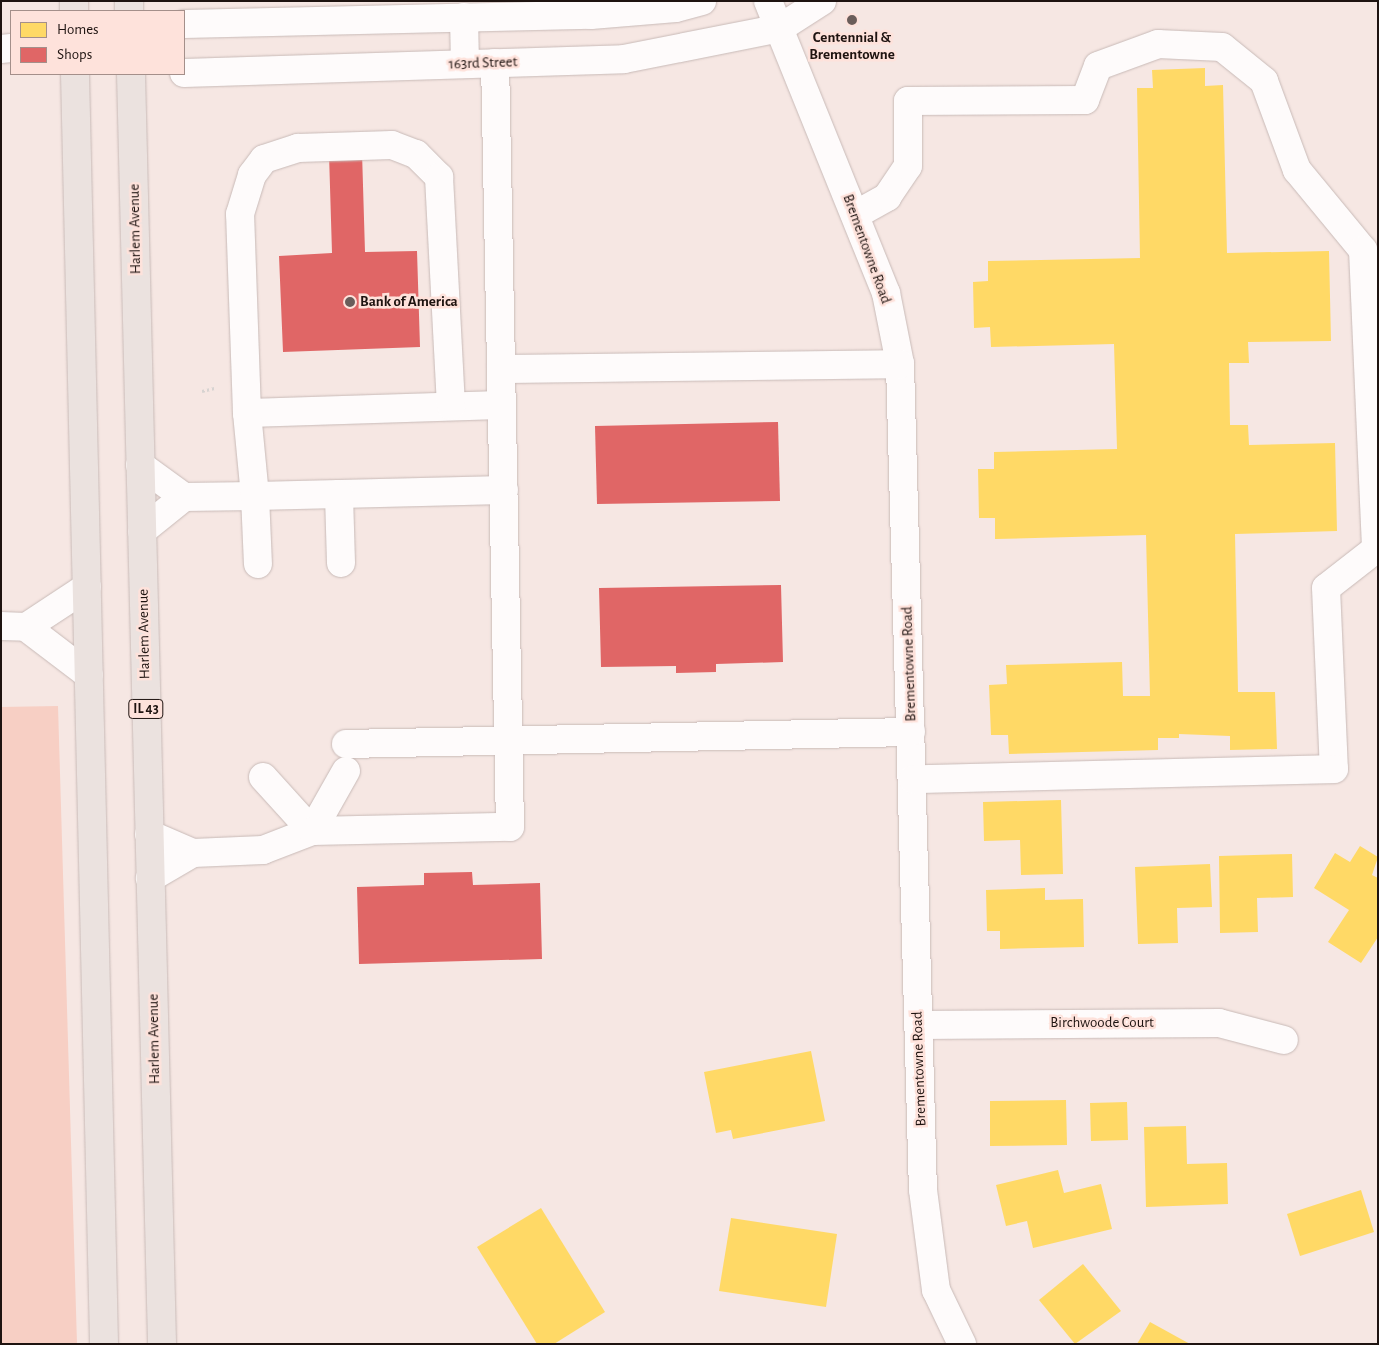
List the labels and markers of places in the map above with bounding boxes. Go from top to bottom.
marker: Centennial & Brementowne [846,14,858,26]
place label: Centennial & Brementowne [809,28,895,63]
place label: Bank of America [360,293,458,311]
marker: Bank of America [344,296,356,308]

